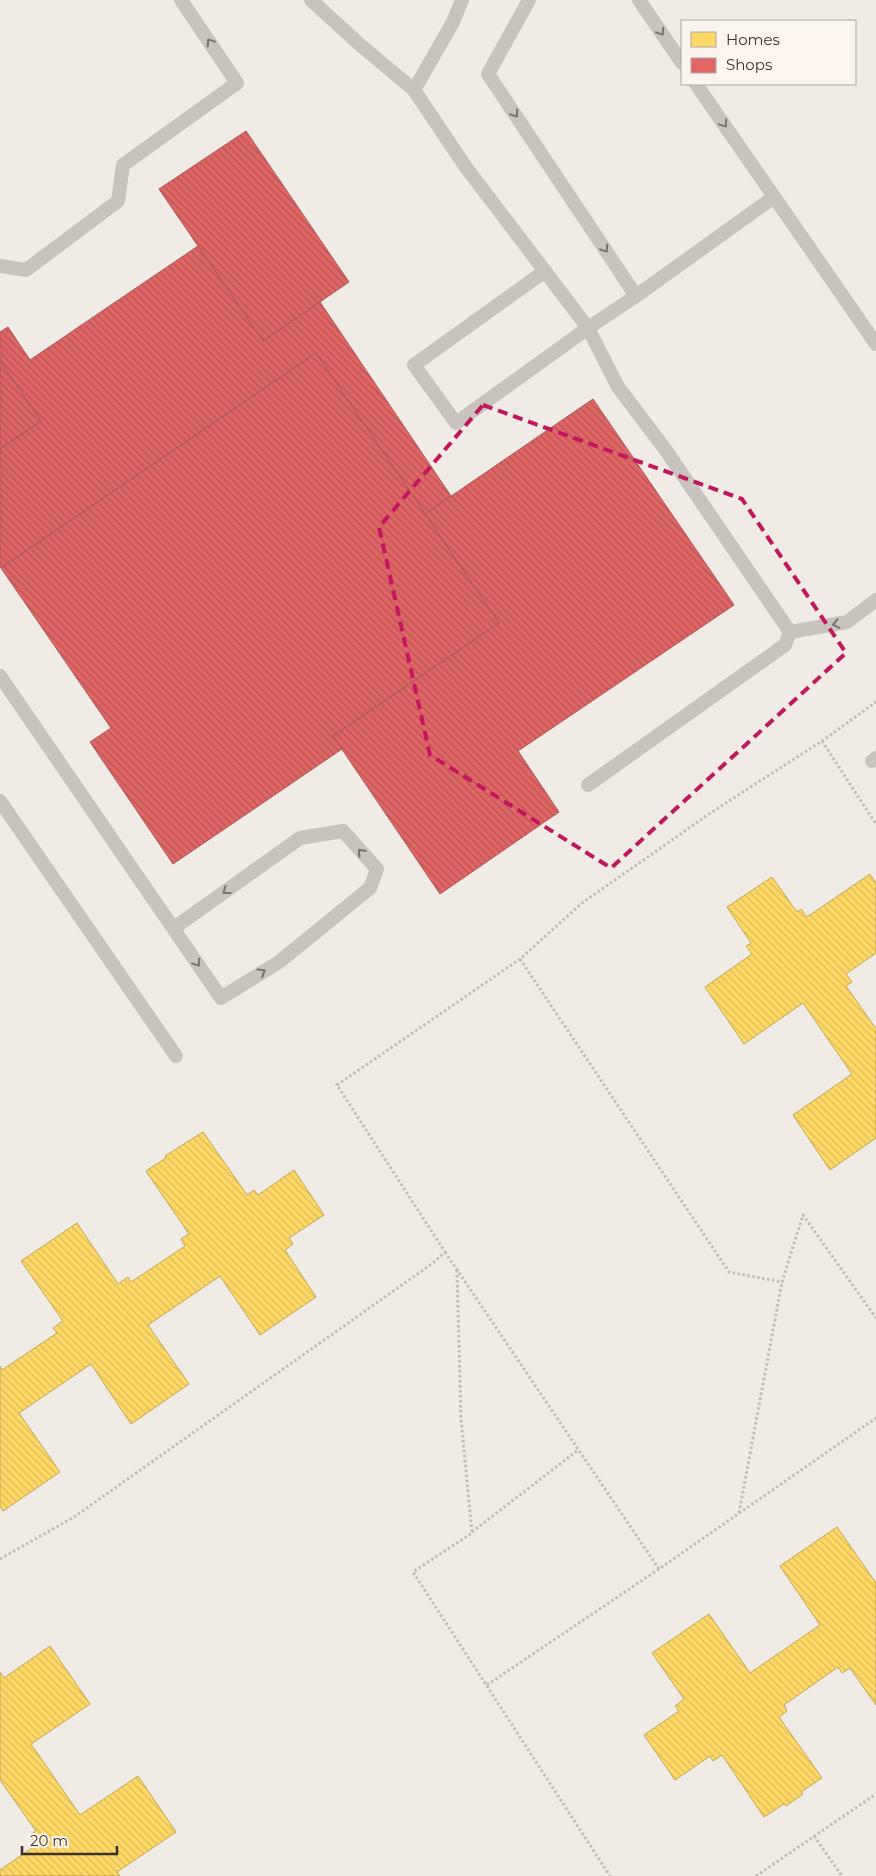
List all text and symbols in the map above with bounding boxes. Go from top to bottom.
legend [681,20,856,85]
one-way arrow [655,26,664,35]
text: Homes [726,30,780,49]
one-way arrow [206,39,216,48]
text: Shops [726,55,772,74]
one-way arrow [509,108,518,118]
one-way arrow [718,118,727,128]
one-way arrow [599,244,608,253]
one-way arrow [832,618,841,628]
one-way arrow [358,848,367,857]
one-way arrow [222,885,231,894]
one-way arrow [191,957,200,967]
one-way arrow [257,969,266,979]
scale bar [22,1824,118,1856]
text: 20 m [30,1831,68,1850]

